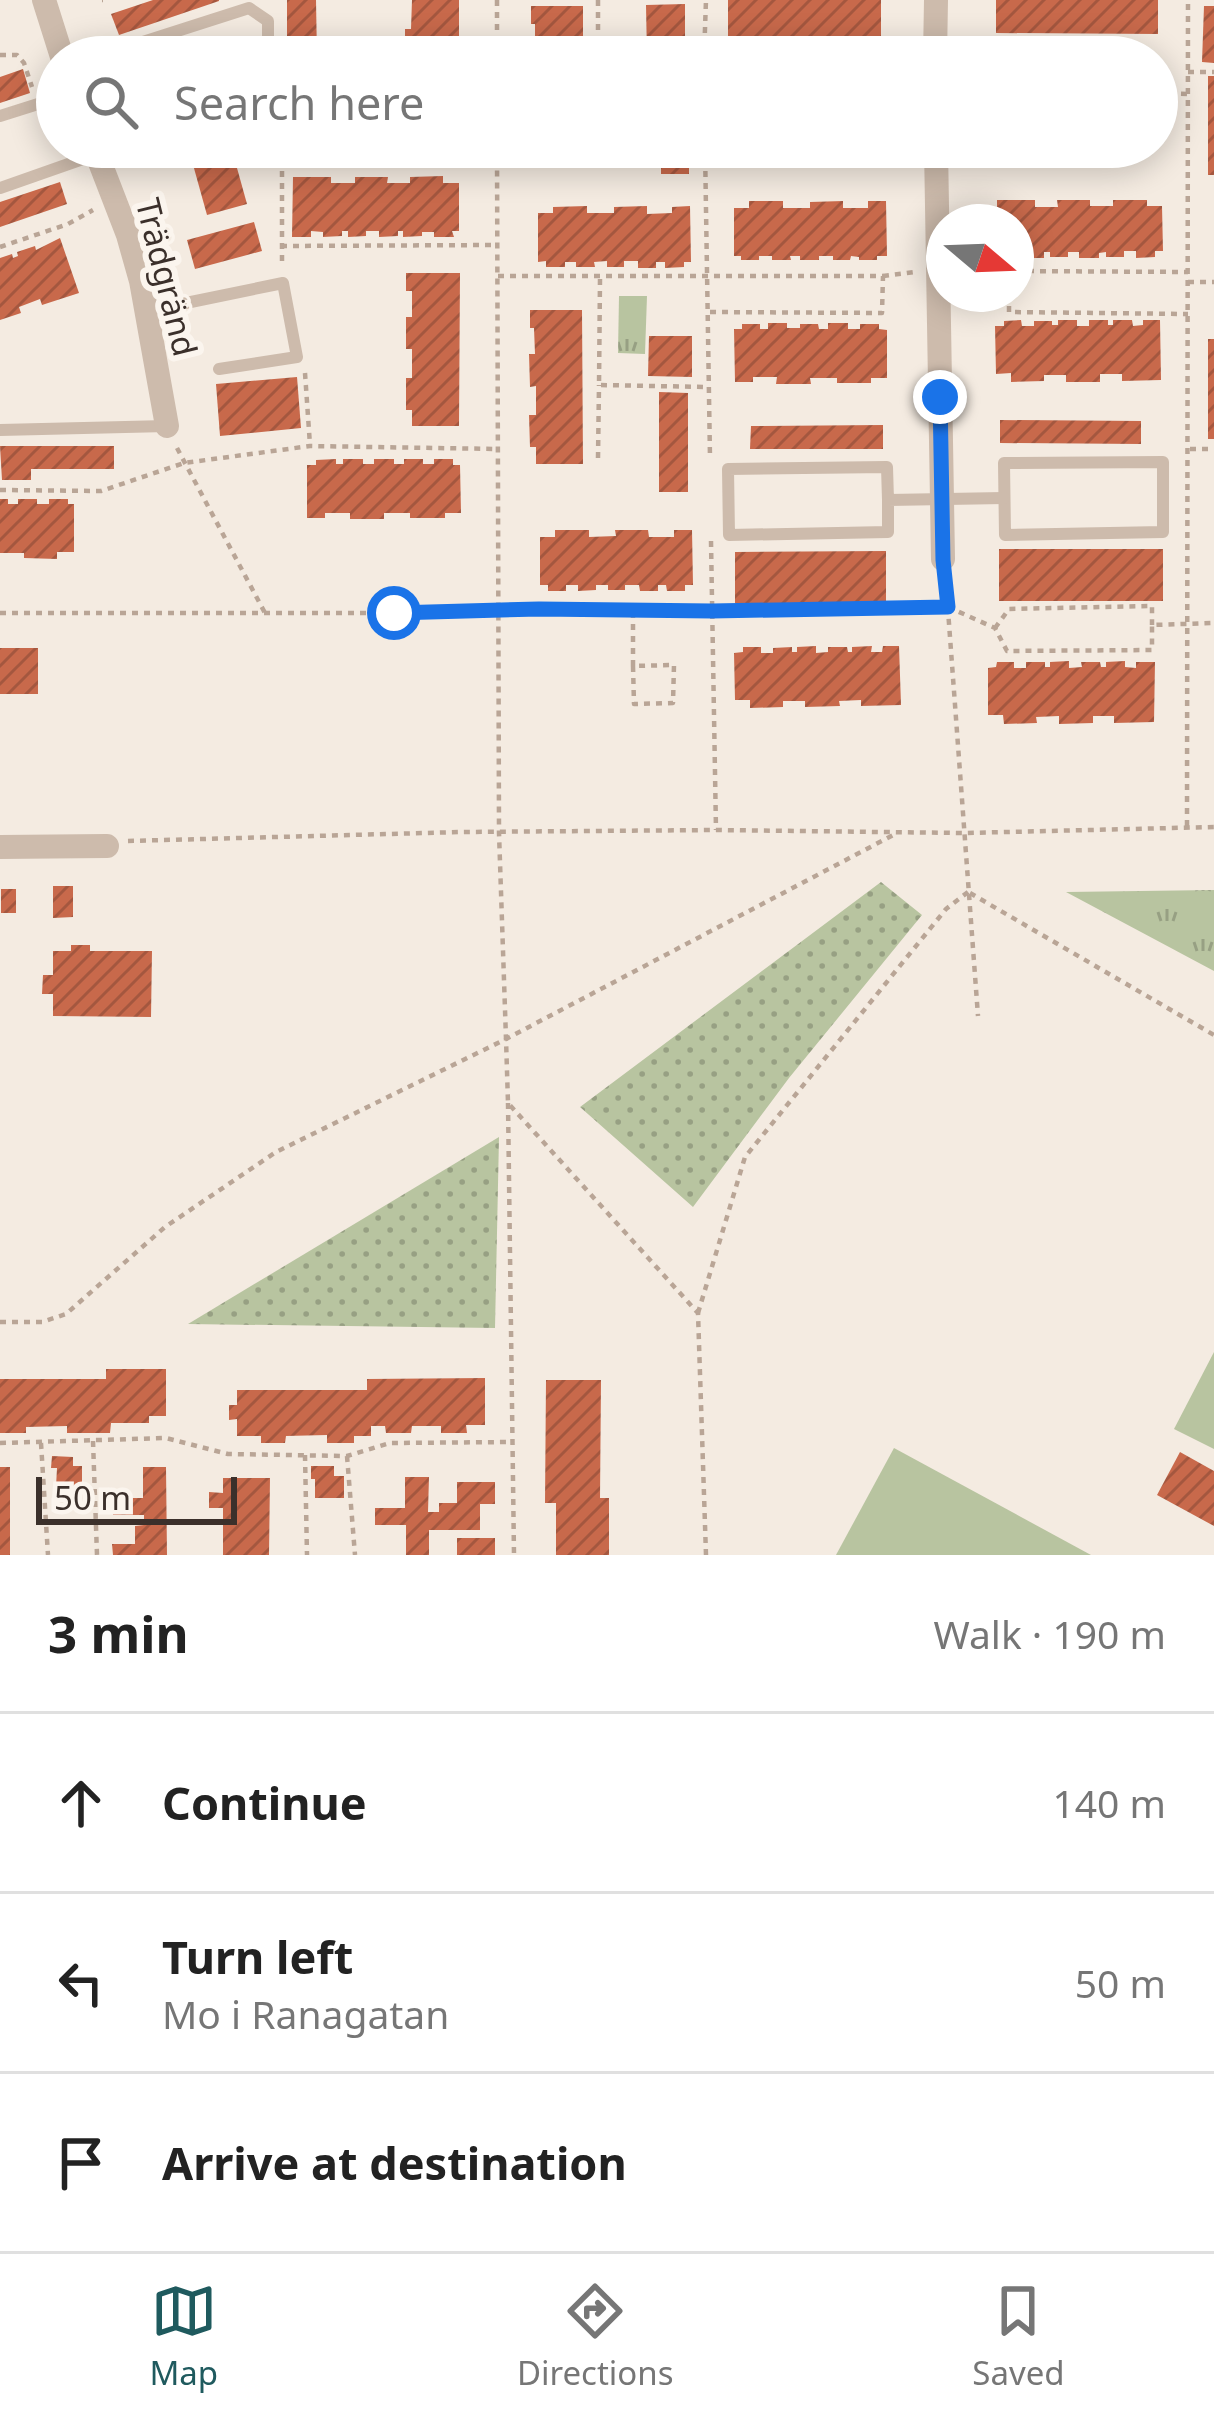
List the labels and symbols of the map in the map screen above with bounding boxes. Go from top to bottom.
street label: Trädgränd [126,193,208,361]
north arrow [926,204,1034,312]
route end [913,370,967,424]
route start [367,586,421,640]
scale bar [36,1471,237,1524]

